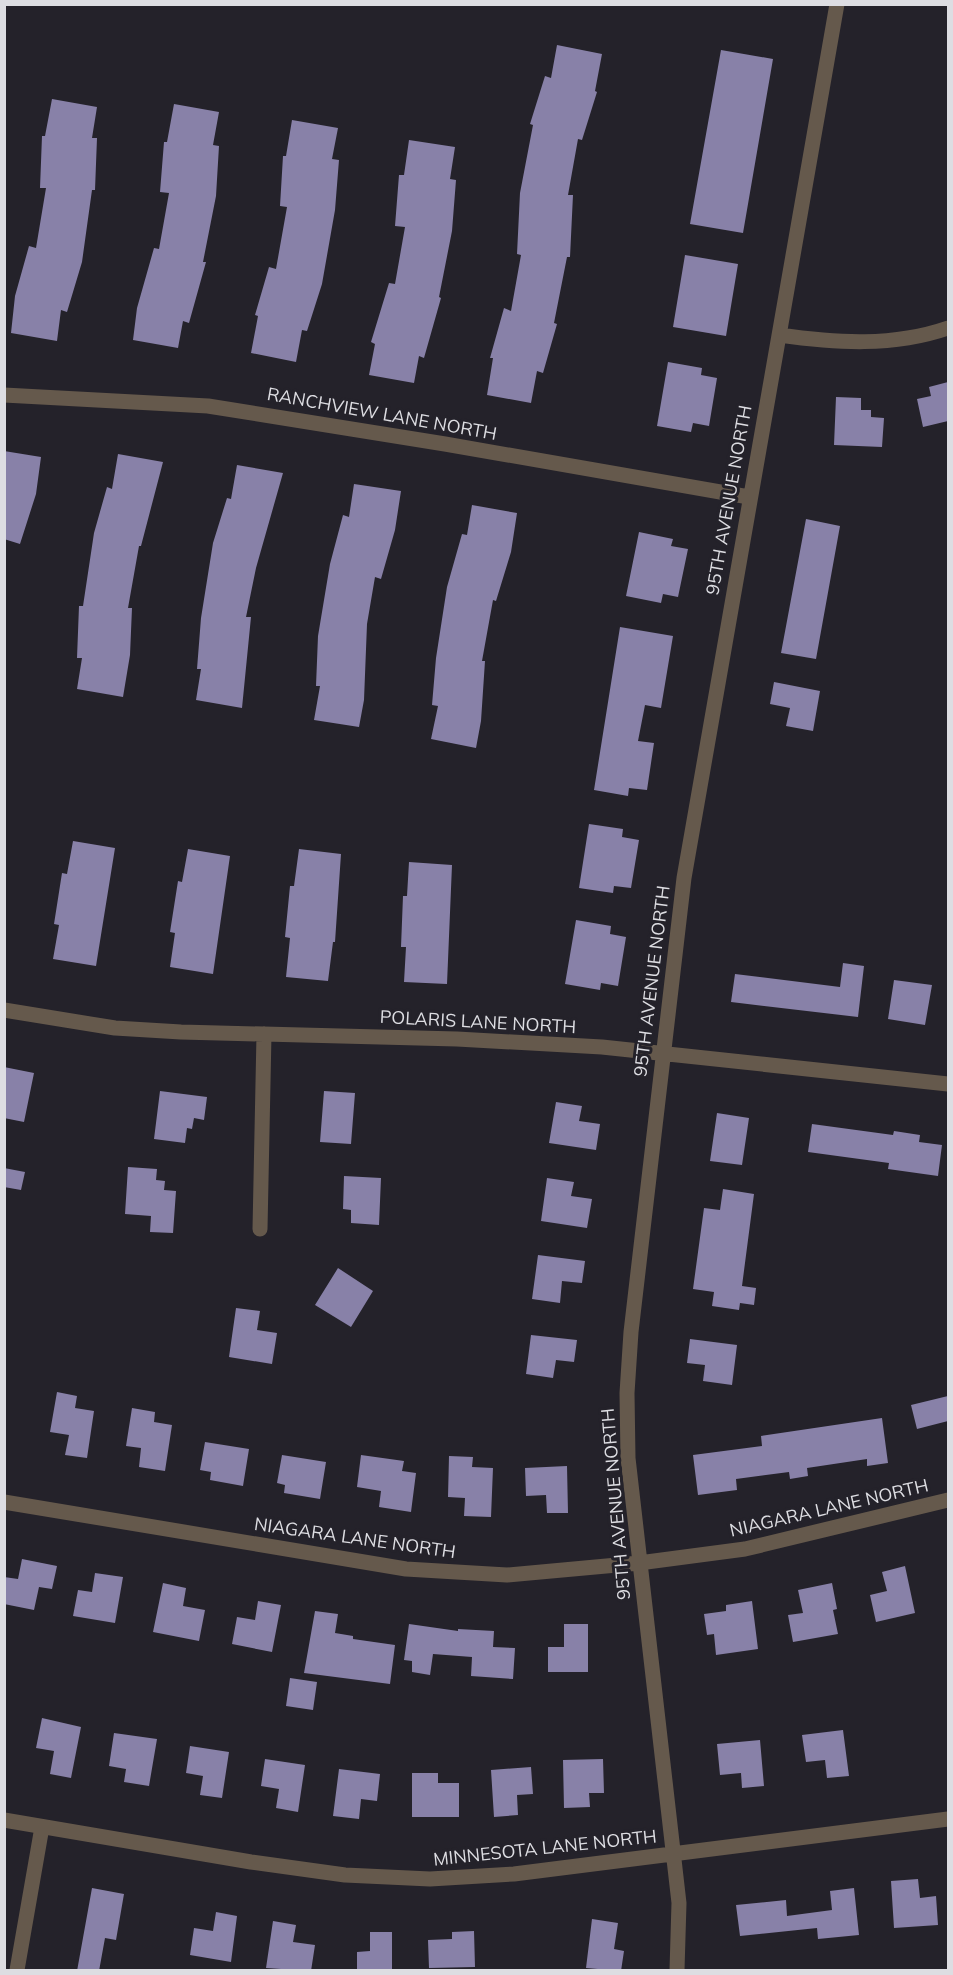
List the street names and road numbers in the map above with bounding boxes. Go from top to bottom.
street label: RANCHVIEW LANE NORTH [265,382,499,445]
street label: 95TH AVENUE NORTH [700,403,757,597]
street label: 95TH AVENUE NORTH [628,884,675,1078]
street label: POLARIS LANE NORTH [379,1005,577,1038]
street label: 95TH AVENUE NORTH [596,1407,635,1601]
street label: NIAGARA LANE NORTH [727,1473,930,1542]
street label: NIAGARA LANE NORTH [253,1512,457,1563]
street label: MINNESOTA LANE NORTH [432,1824,658,1871]

